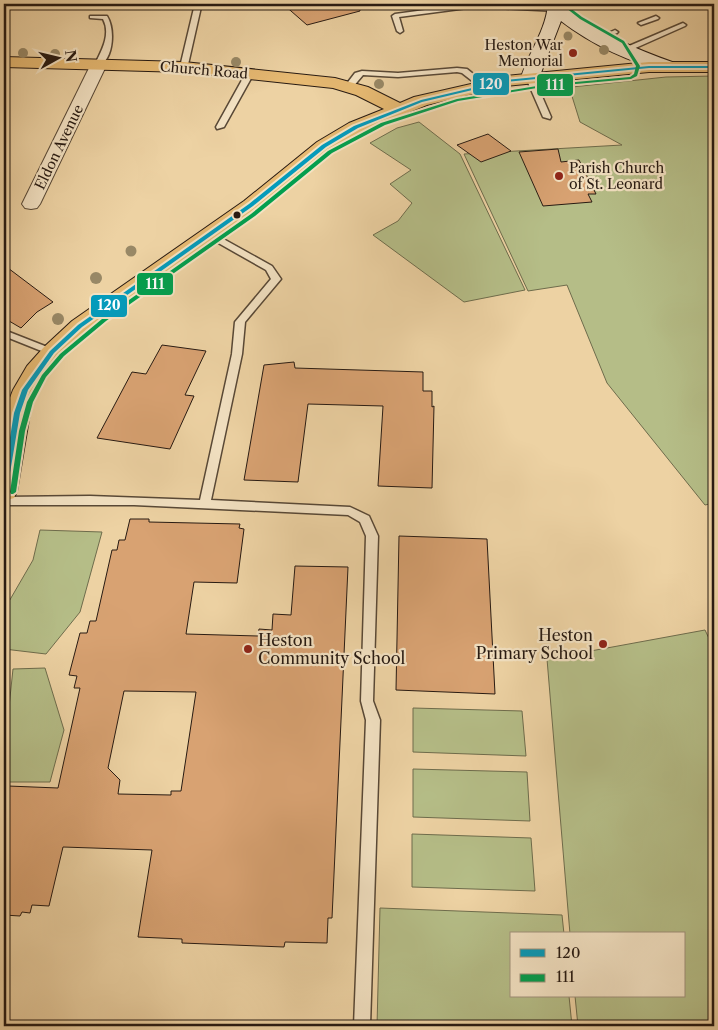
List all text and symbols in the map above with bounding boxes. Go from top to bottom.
north arrow [32,32,82,82]
place label: Heston War Memorial [485,36,563,70]
marker: Heston War Memorial [567,47,579,59]
text: N [61,49,81,63]
street label: Church Road [159,57,249,83]
line badge: 120 [472,72,510,96]
line badge: 111 [536,73,574,97]
text: 120 [479,75,503,93]
text: 111 [546,76,565,94]
street label: Eldon Avenue [31,101,87,193]
place label: Parish Church of St. Leonard [569,159,664,193]
marker: Parish Church of St. Leonard [553,170,565,182]
unlabelled marker [232,210,242,220]
line badge: 111 [136,272,174,296]
text: 111 [146,275,165,293]
line badge: 120 [90,294,128,318]
text: 120 [97,296,121,314]
place label: Heston Primary School [476,625,593,663]
place label: Heston Community School [258,630,406,668]
marker: Heston Primary School [597,638,609,650]
marker: Heston Community School [242,643,254,655]
legend [510,932,686,998]
text: 120 [556,943,580,962]
text: 111 [556,967,576,986]

